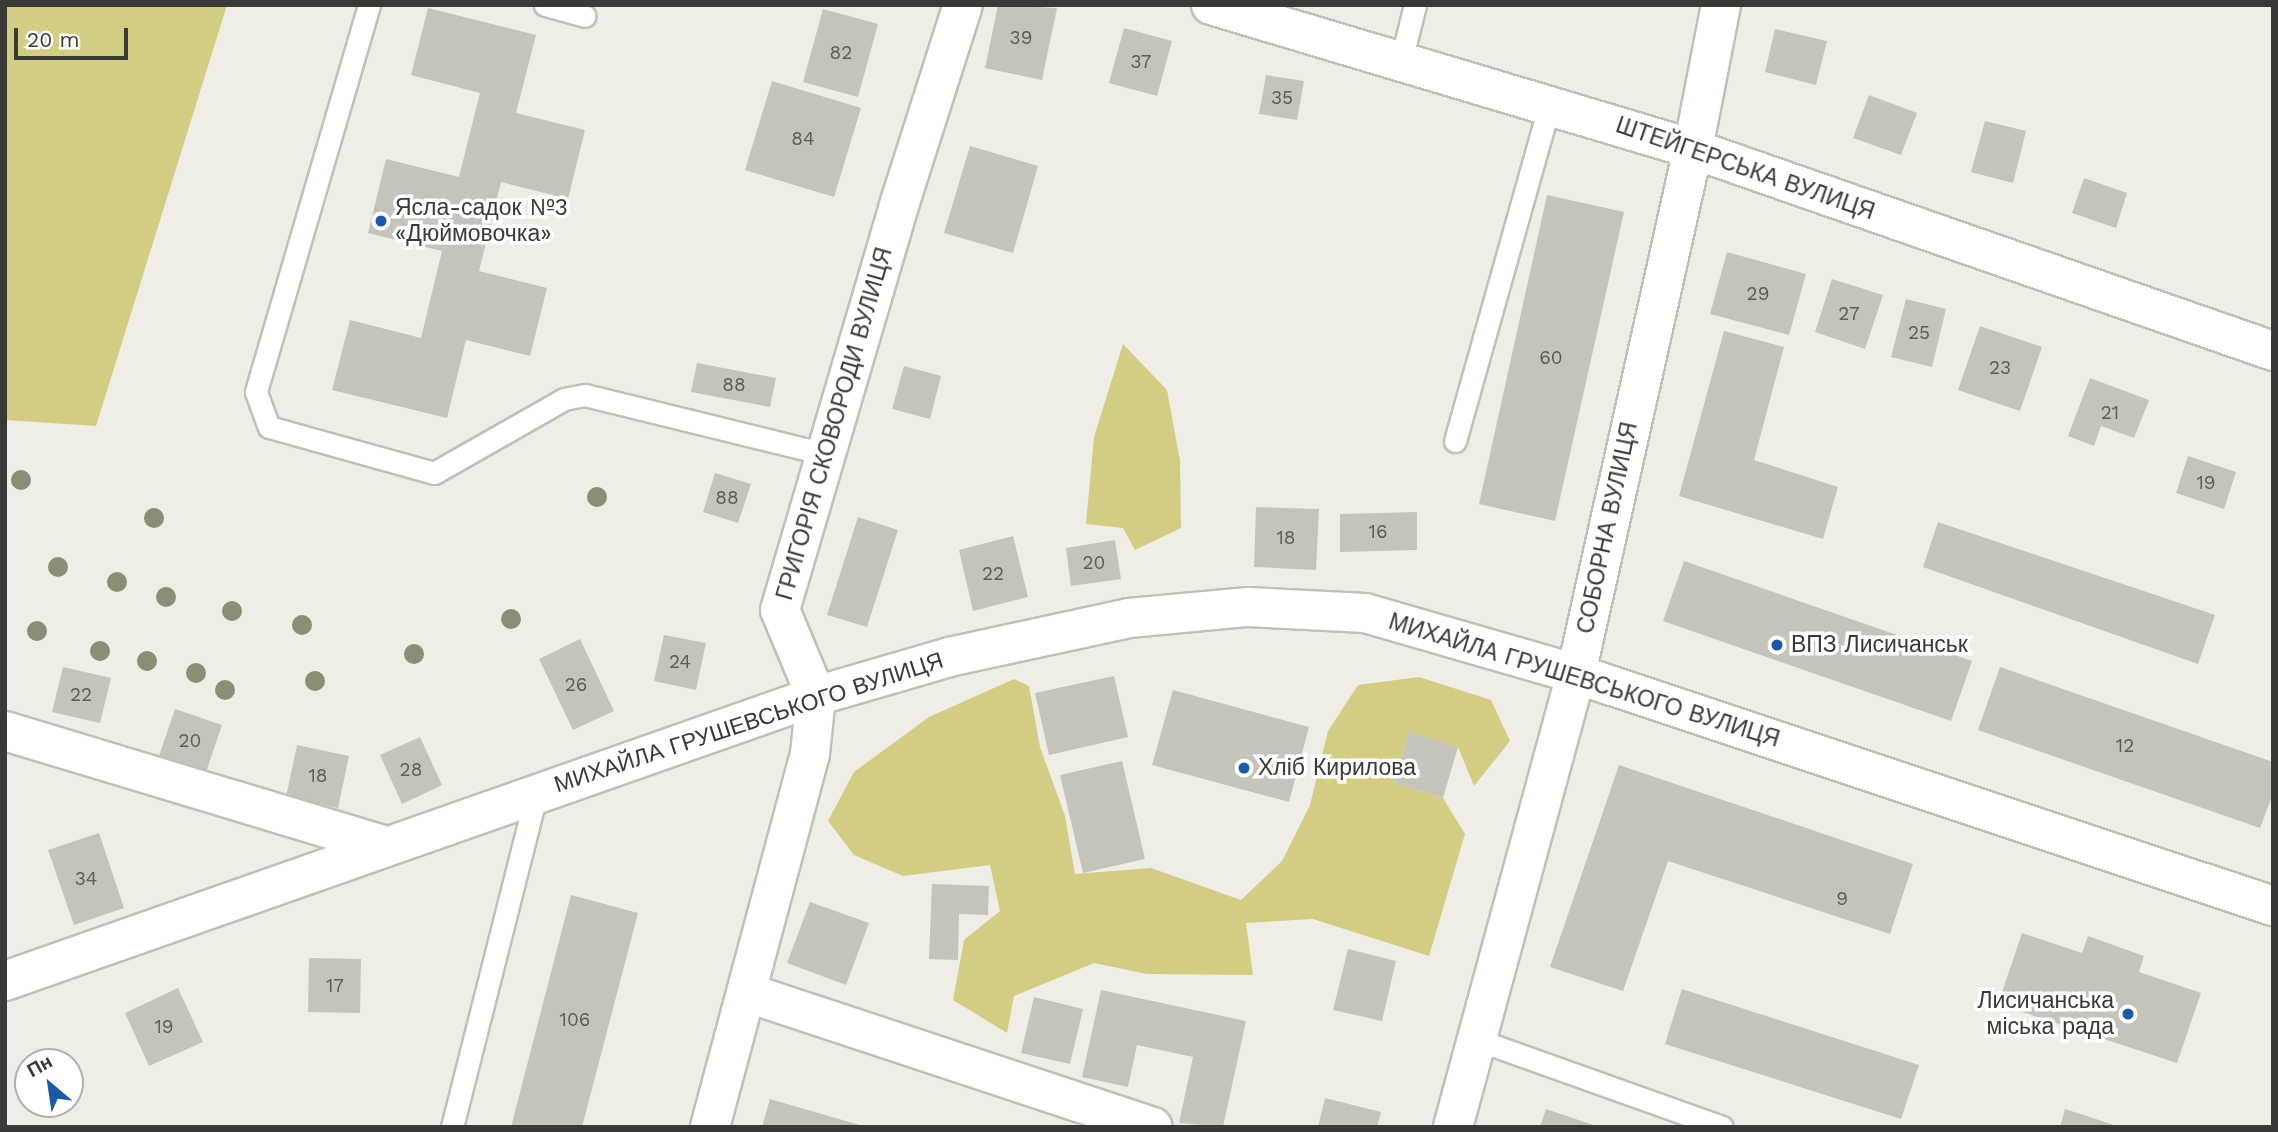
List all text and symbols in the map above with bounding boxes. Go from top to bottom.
scale bar [18,14,131,58]
text: 20 m [27,27,79,52]
house number: 39 [1010,27,1032,49]
house number: 82 [830,42,852,64]
house number: 37 [1131,51,1151,73]
house number: 35 [1271,87,1293,109]
street label: ШТЕЙГЕРСЬКА ВУЛИЦЯ [1612,112,1878,226]
house number: 84 [791,128,815,150]
place label: Ясла-садок №3 «Дюймовочка» [395,194,568,248]
marker: Ясла-садок №3 «Дюймовочка» [373,213,389,229]
street label: ГРИГОРІЯ СКОВОРОДИ ВУЛИЦЯ [771,245,899,603]
house number: 29 [1747,283,1769,305]
house number: 27 [1838,303,1860,325]
house number: 25 [1908,322,1930,344]
house number: 60 [1539,347,1563,369]
house number: 23 [1989,357,2011,379]
house number: 88 [722,374,746,396]
house number: 21 [2101,402,2119,424]
street label: СОБОРНА ВУЛИЦЯ [1572,420,1644,636]
house number: 19 [2196,472,2216,494]
house number: 88 [715,487,739,509]
house number: 16 [1369,521,1387,543]
house number: 18 [1276,527,1296,549]
house number: 20 [1083,552,1105,574]
house number: 22 [982,563,1004,585]
street label: МИХАЙЛА ГРУШЕВСЬКОГО ВУЛИЦЯ [1385,608,1783,754]
place label: ВПЗ Лисичанськ [1791,631,1968,659]
marker: ВПЗ Лисичанськ [1769,637,1785,653]
street label: МИХАЙЛА ГРУШЕВСЬКОГО ВУЛИЦЯ [551,647,947,799]
house number: 24 [669,651,691,673]
house number: 26 [565,674,587,696]
house number: 22 [70,684,92,706]
house number: 20 [179,730,201,752]
house number: 12 [2116,735,2134,757]
place label: Хліб Кирилова [1258,754,1416,782]
house number: 28 [400,759,422,781]
marker: Хліб Кирилова [1236,760,1252,776]
house number: 18 [308,765,328,787]
house number: 34 [75,868,97,890]
house number: 9 [1836,888,1848,910]
house number: 17 [326,975,344,997]
place label: Лисичанська міська рада [1977,987,2114,1041]
marker: Лисичанська міська рада [2120,1006,2136,1022]
house number: 106 [560,1009,590,1031]
house number: 19 [154,1016,174,1038]
north arrow [14,1048,84,1118]
text: Пн [23,1050,56,1082]

